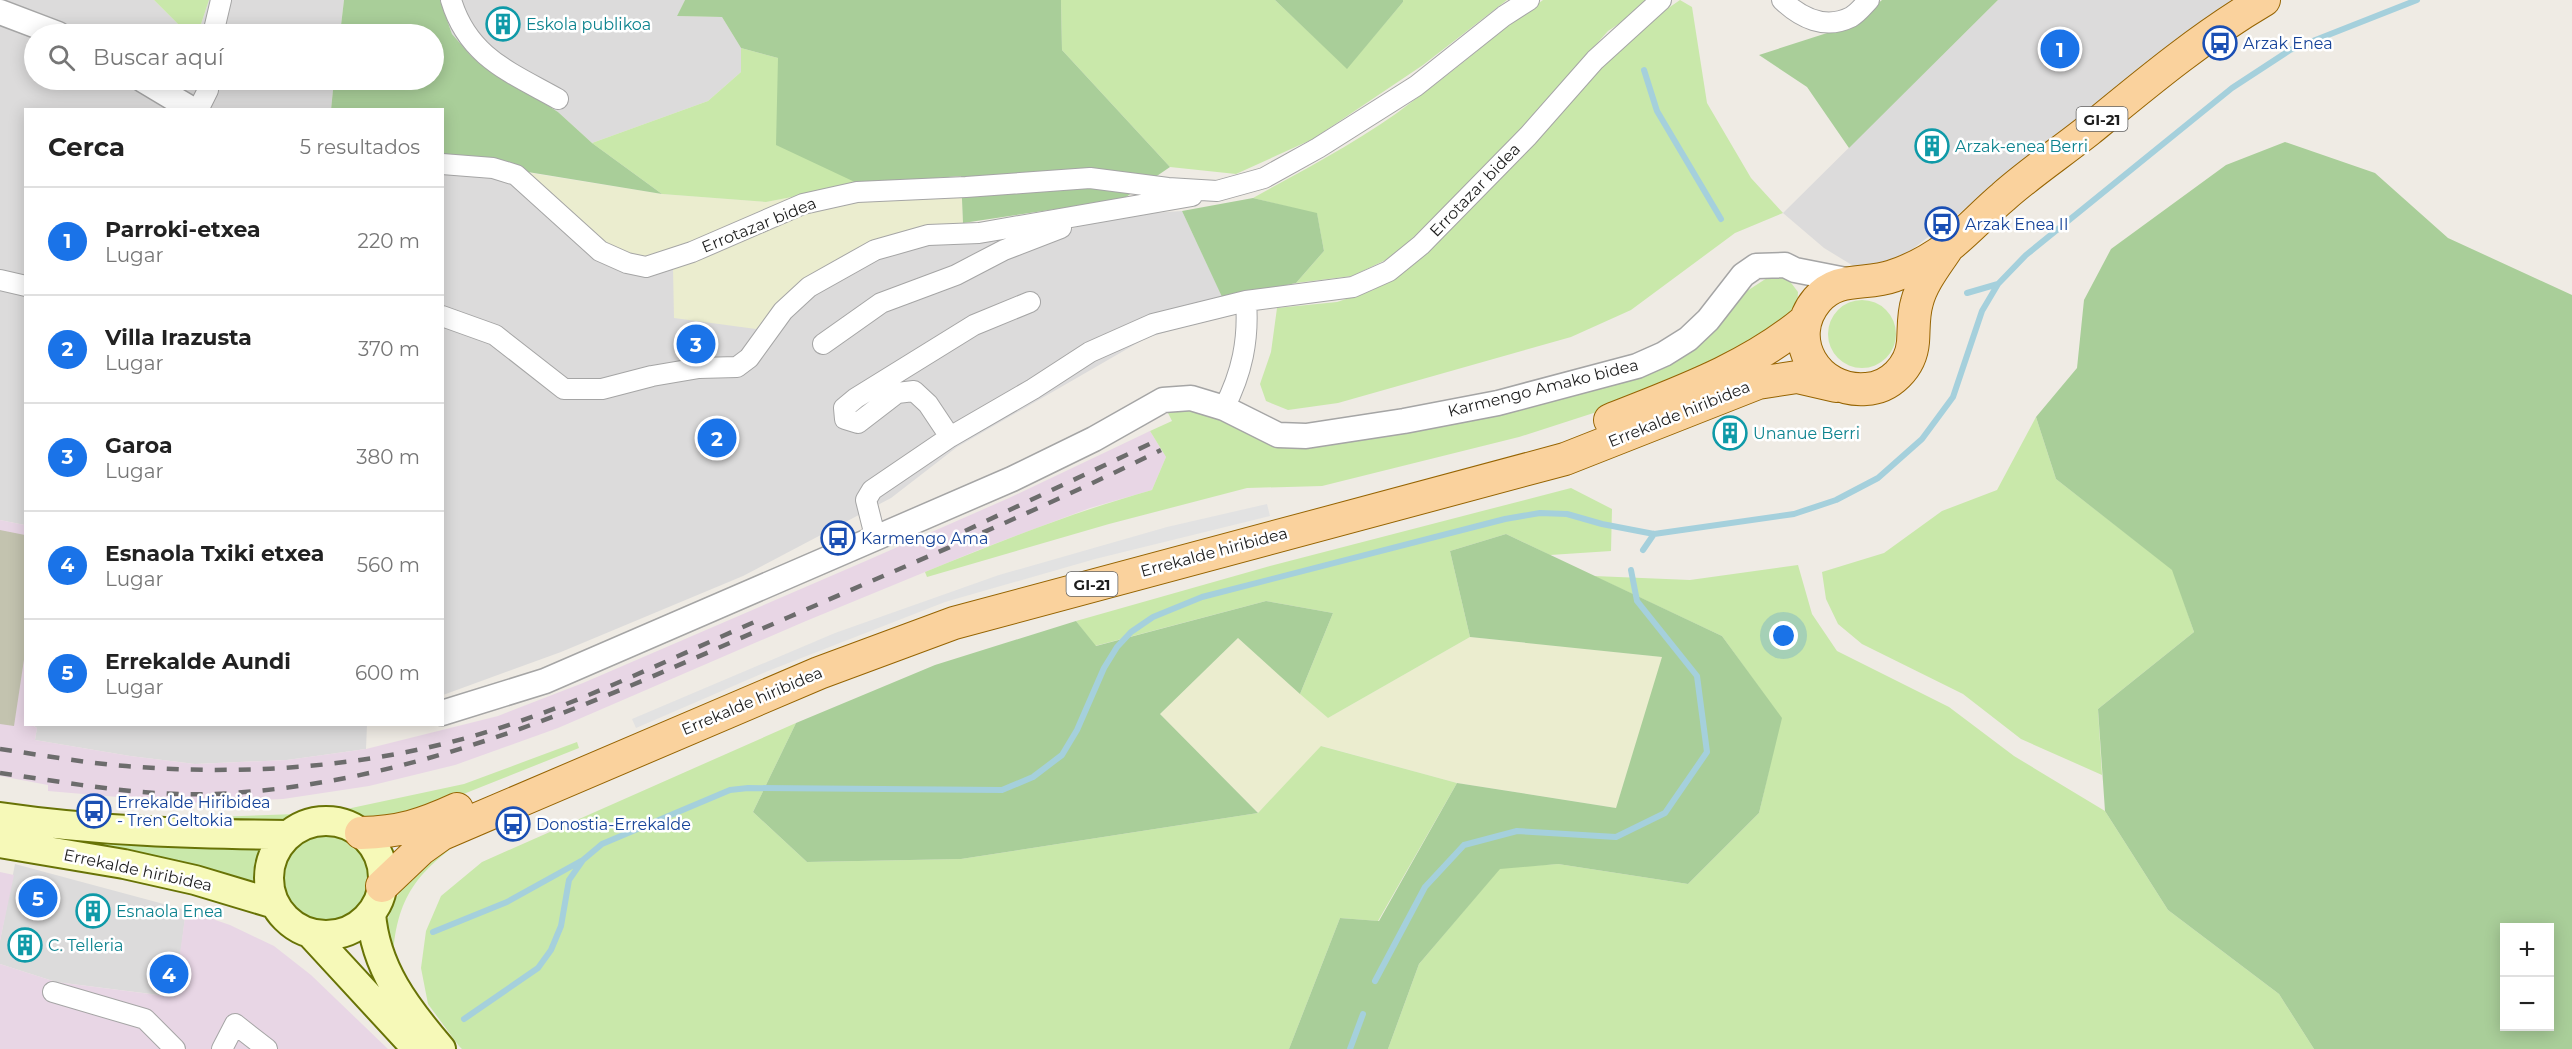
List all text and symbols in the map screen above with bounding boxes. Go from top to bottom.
building icon: Eskola publikoa [485,6,521,42]
place label: Eskola publikoa [526,15,651,34]
search box [24,24,444,90]
bus stop icon: Arzak Enea [2202,25,2238,61]
pin: 1 [2040,26,2080,72]
place label: Arzak Enea [2243,34,2333,53]
icon: search [45,41,78,74]
text: Buscar aquí [93,44,224,71]
road number: GI-21 [2076,107,2128,131]
building icon: Arzak-enea Berri [1914,128,1950,164]
text: Cerca [48,131,125,163]
text: 5 resultados [300,135,420,159]
place label: Arzak-enea Berri [1955,137,2088,156]
street label: Errotazar bidea [1426,140,1524,240]
street label: Errotazar bidea [699,193,819,257]
bus stop icon: Arzak Enea II [1924,206,1960,242]
place label: Arzak Enea II [1965,215,2069,234]
text: Parroki-etxea [105,216,261,243]
text: 1 [64,229,71,253]
text: 220 m [358,229,420,253]
text: Lugar [105,243,164,267]
pin: 3 [676,322,716,366]
text: Villa Irazusta [105,324,252,351]
text: 2 [62,337,73,361]
text: 370 m [358,337,420,361]
text: Lugar [105,351,164,375]
street label: Karmengo Amako bidea [1446,355,1640,421]
street label: Errekalde hiribidea [1605,377,1753,451]
building icon: Unanue Berri [1712,415,1748,451]
pin: 2 [698,416,736,460]
place label: Unanue Berri [1753,424,1860,443]
text: Garoa [105,432,173,459]
text: 3 [62,445,73,469]
text: 380 m [356,445,420,469]
text: Lugar [105,459,164,483]
bus stop icon: Karmengo Ama [820,520,856,556]
street label: Errekalde hiribidea [1138,523,1290,581]
place label: Karmengo Ama [861,529,988,548]
text: Esnaola Txiki etxea [105,540,324,567]
text: 4 [61,553,74,577]
text: 560 m [357,553,420,577]
text: Lugar [105,567,164,591]
road number: GI-21 [1066,572,1118,596]
your location [1769,621,1798,650]
text: Errekalde Aundi [105,648,291,675]
text: 5 [62,661,73,685]
text: 600 m [355,661,420,685]
street label: Errekalde hiribidea [679,663,825,739]
text: Lugar [105,675,164,699]
bus stop icon: Errekalde Hiribidea - Tren Geltokia [76,793,112,829]
place label: Errekalde Hiribidea - Tren Geltokia [117,793,271,830]
bus stop icon: Donostia-Errekalde [495,806,531,842]
place label: Donostia-Errekalde [536,815,691,834]
street label: Errekalde hiribidea [62,845,214,895]
pin: 5 [18,876,57,920]
building icon: Esnaola Enea [75,893,111,929]
place label: Esnaola Enea [116,902,223,921]
map controls [2500,923,2554,1031]
button: + [2500,923,2554,977]
building icon: C. Telleria [7,927,43,963]
place label: C. Telleria [48,936,123,955]
pin: 4 [150,952,188,996]
button: − [2500,977,2554,1031]

